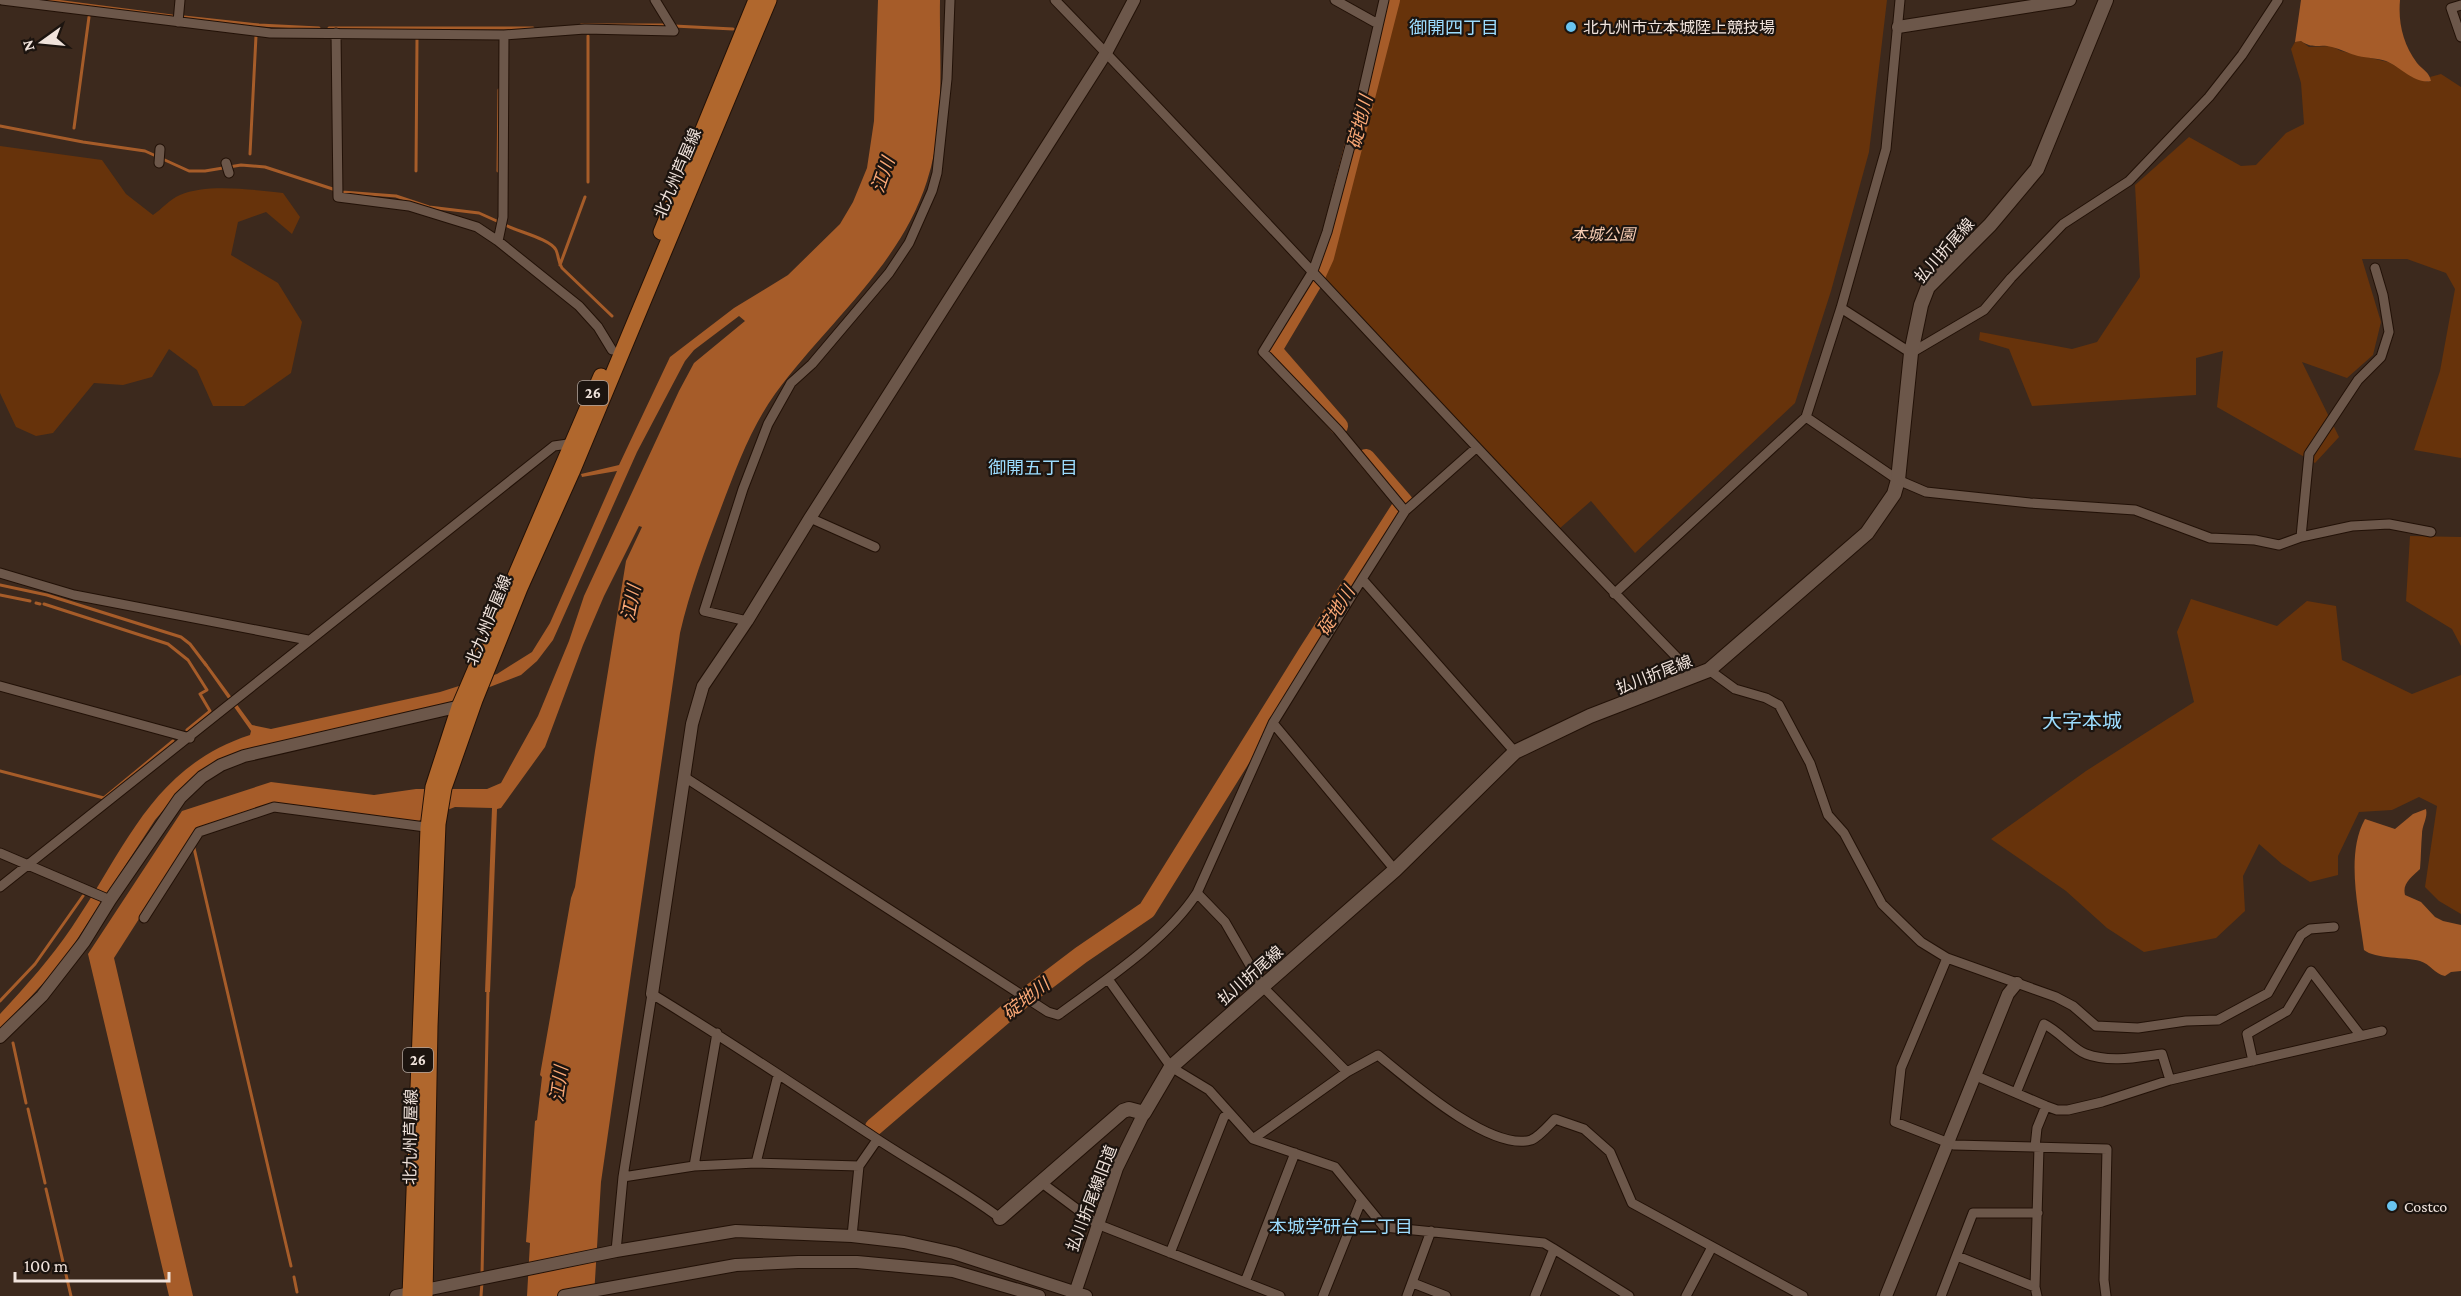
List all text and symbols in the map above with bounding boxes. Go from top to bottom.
north arrow [12,12,72,72]
district label: 御開四丁目 [1409,18,1499,38]
place label: 北九州市立本城陸上競技場 [1583,19,1775,36]
marker: 北九州市立本城陸上競技場 [1564,20,1578,34]
text: N [18,38,38,53]
water label: 碇地川 [1344,91,1377,151]
street label: 北九州芦屋線 [651,126,704,221]
water label: 江川 [868,153,899,195]
street label: 払川折尾線 [1911,215,1977,286]
park label: 本城公園 [1571,226,1637,243]
road number: 26 [578,381,608,405]
district label: 御開五丁目 [988,458,1078,478]
street label: 北九州芦屋線 [463,572,514,668]
water label: 江川 [618,581,645,623]
water label: 碇地川 [1313,581,1360,639]
street label: 払川折尾線 [1614,652,1695,697]
district label: 大字本城 [2042,710,2122,732]
street label: 払川折尾線 [1215,943,1286,1008]
water label: 碇地川 [999,973,1055,1024]
road number: 26 [403,1048,433,1072]
water label: 江川 [547,1063,572,1103]
street label: 北九州芦屋線 [401,1089,420,1185]
street label: 払川折尾線旧道 [1063,1143,1119,1254]
place label: Costco [2404,1198,2447,1215]
marker: Costco [2385,1199,2399,1213]
district label: 本城学研台二丁目 [1269,1217,1413,1237]
scale bar [15,1245,170,1283]
text: 100 m [24,1256,69,1276]

